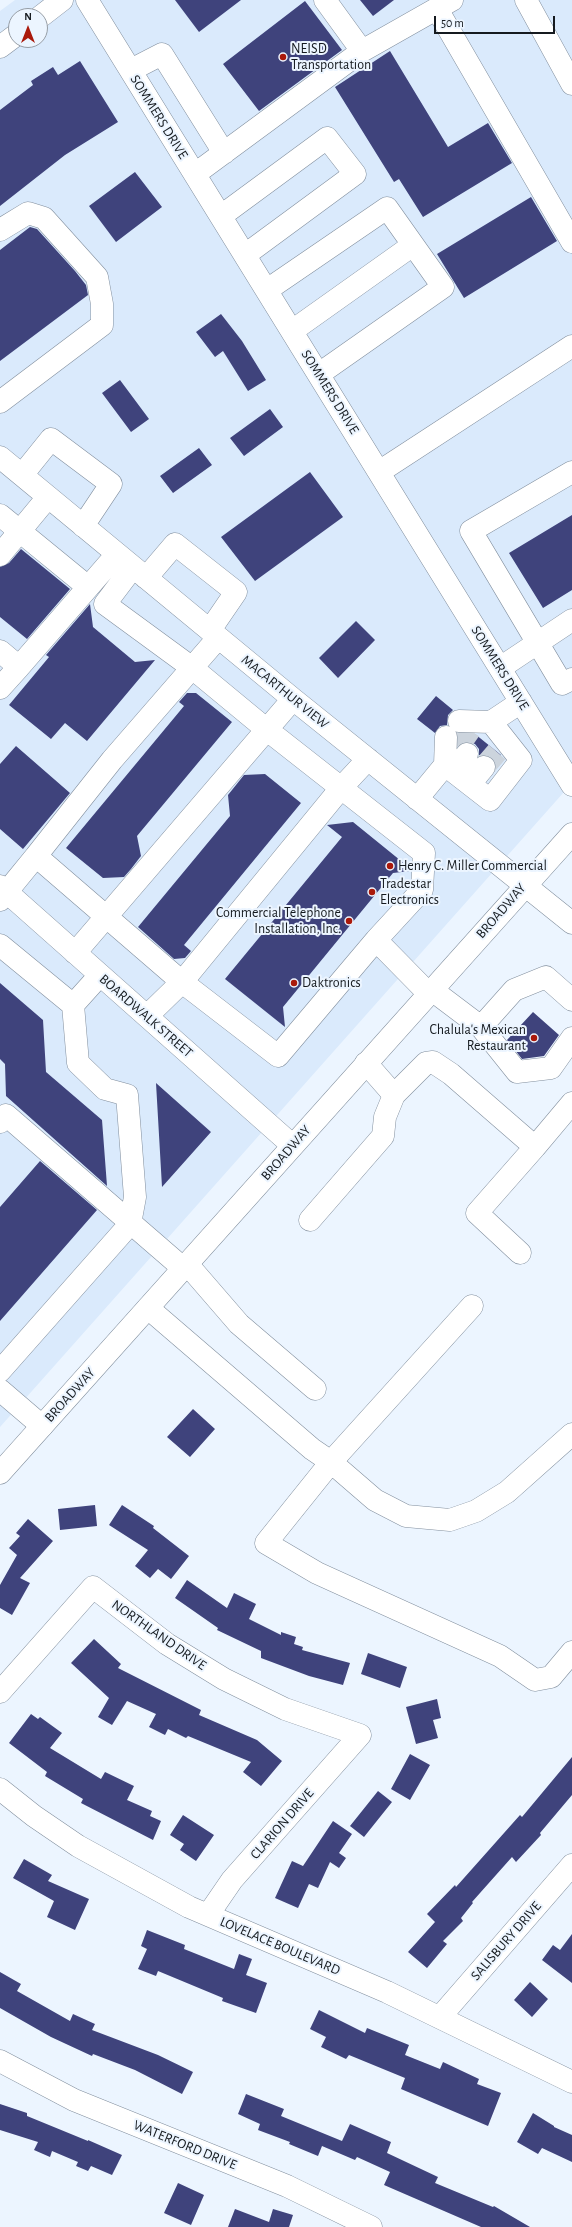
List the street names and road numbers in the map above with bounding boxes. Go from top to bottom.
street label: SOMMERS DRIVE [126,72,192,162]
street label: SOMMERS DRIVE [297,347,363,437]
street label: SOMMERS DRIVE [467,623,533,713]
street label: MACARTHUR VIEW [238,652,332,732]
street label: BROADWAY [472,880,530,942]
street label: BOARDWALK STREET [96,971,196,1061]
street label: BROADWAY [257,1122,315,1184]
street label: BROADWAY [41,1364,99,1426]
street label: NORTHLAND DRIVE [108,1596,210,1674]
street label: CLARION DRIVE [247,1785,317,1863]
street label: SALISBURY DRIVE [467,1898,545,1984]
street label: LOVELACE BOULEVARD [217,1913,343,1979]
street label: WATERFORD DRIVE [131,2117,239,2173]

